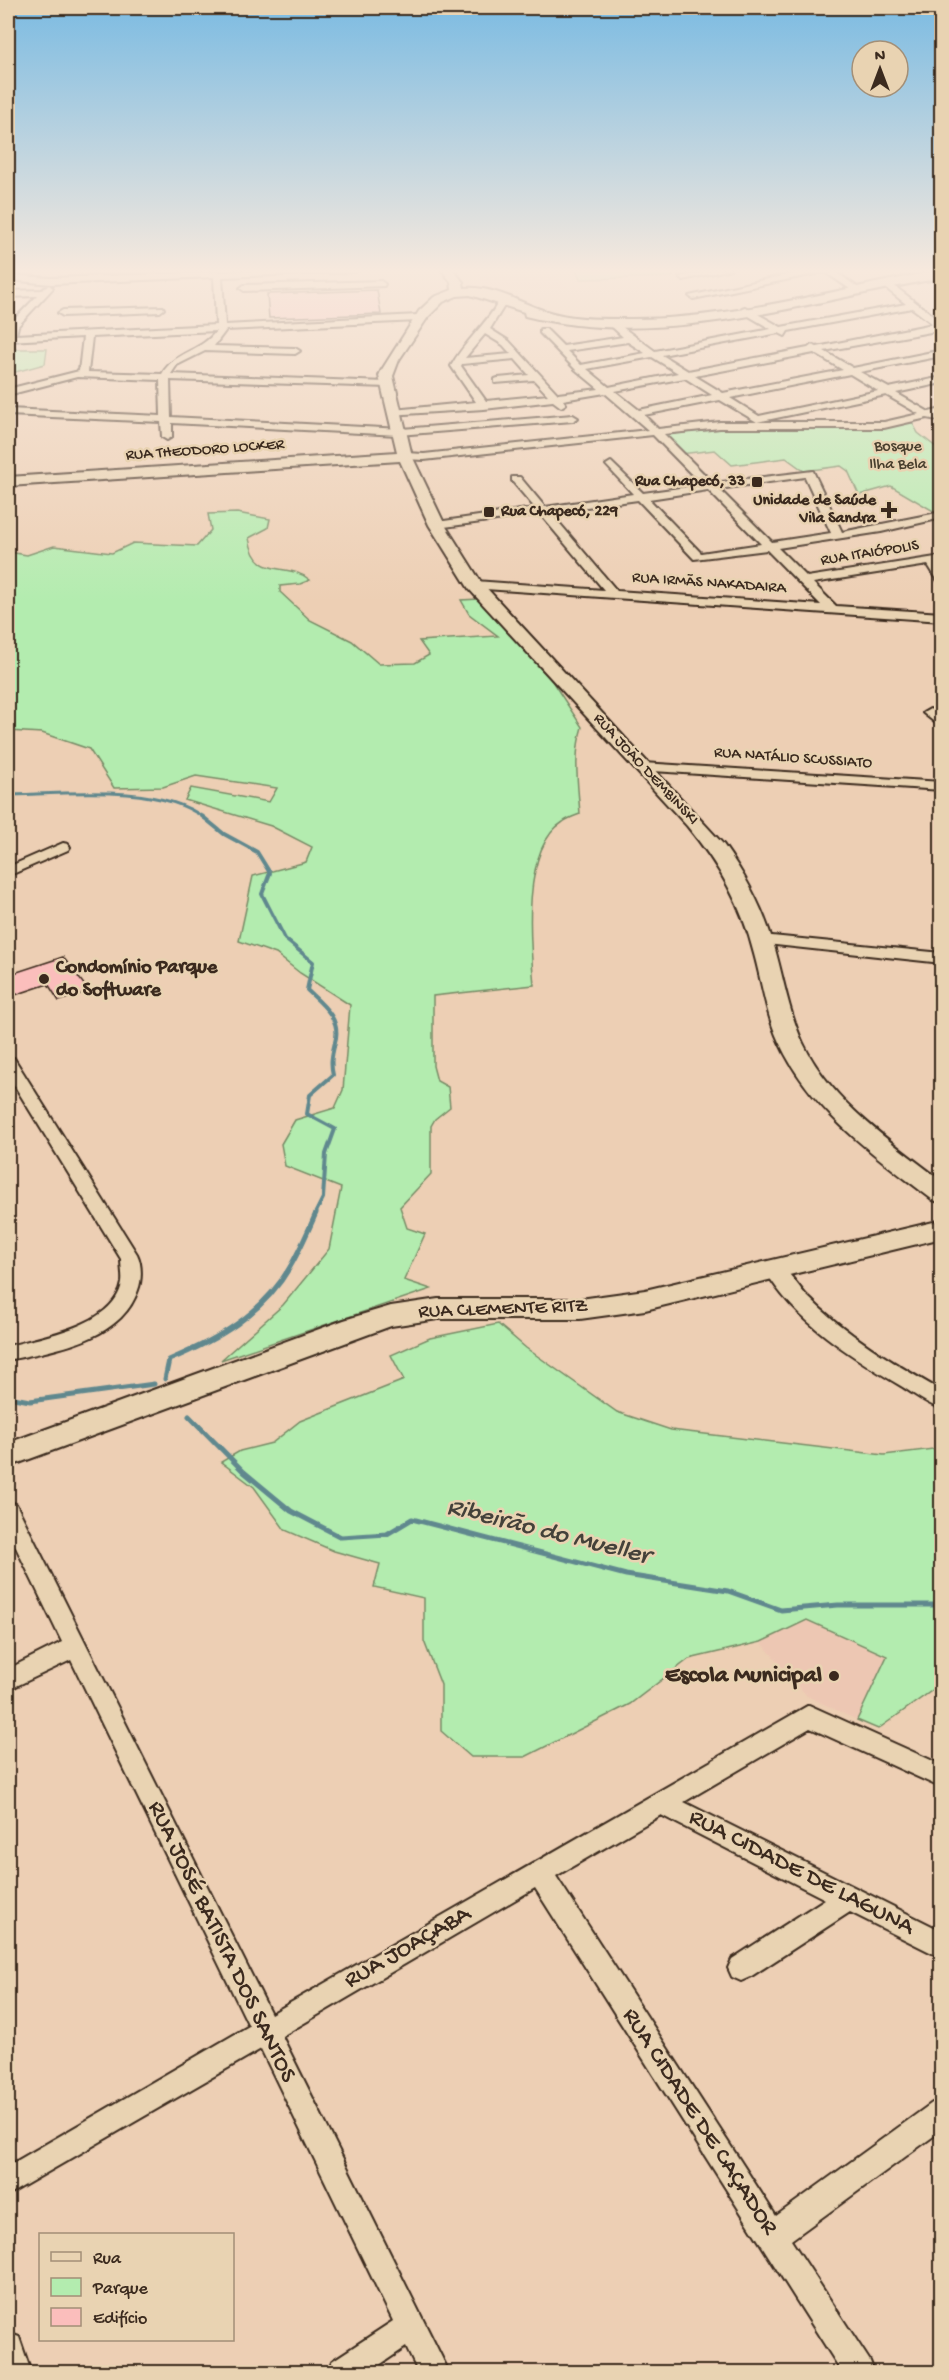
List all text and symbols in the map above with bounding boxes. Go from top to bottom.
north arrow [850,39,910,99]
text: N [875,48,886,67]
street label: RUA THEODORO LOCKER [125,436,286,466]
park label: Bosque Ilha Bela [869,438,928,475]
place label: Rua Chapecó, 33 [634,473,745,492]
marker: Rua Chapecó, 33 [750,475,764,489]
place label: Unidade de Saúde Vila Sandra [753,492,877,529]
marker: Unidade de Saúde Vila Sandra [880,501,898,519]
place label: Rua Chapecó, 229 [500,503,618,522]
marker: Rua Chapecó, 229 [482,505,496,519]
street label: RUA ITAIÓPOLIS [819,537,921,571]
street label: RUA IRMÃS NAKADAIRA [631,568,788,599]
street label: RUA JOÃO DEMBINSKI [588,710,702,830]
street label: RUA NATÁLIO SCUSSIATO [713,743,873,774]
place label: Condomínio Parque do Software [55,957,218,1003]
marker: Condomínio Parque do Software [37,972,51,986]
street label: RUA CLEMENTE RITZ [418,1296,589,1324]
water label: Ribeirão do Mueller [443,1493,657,1574]
place label: Escola Municipal [665,1662,822,1691]
marker: Escola Municipal [827,1669,841,1683]
street label: RUA JOSÉ BATISTA DOS SANTOS [140,1797,302,2088]
street label: RUA CIDADE DE LAGUNA [683,1804,920,1943]
street label: RUA JOAÇABA [340,1899,478,1996]
street label: RUA CIDADE DE CAÇADOR [615,2003,784,2242]
legend [39,2233,234,2341]
text: Rua [93,2249,122,2270]
text: Parque [92,2279,149,2300]
text: Edifício [93,2309,147,2330]

